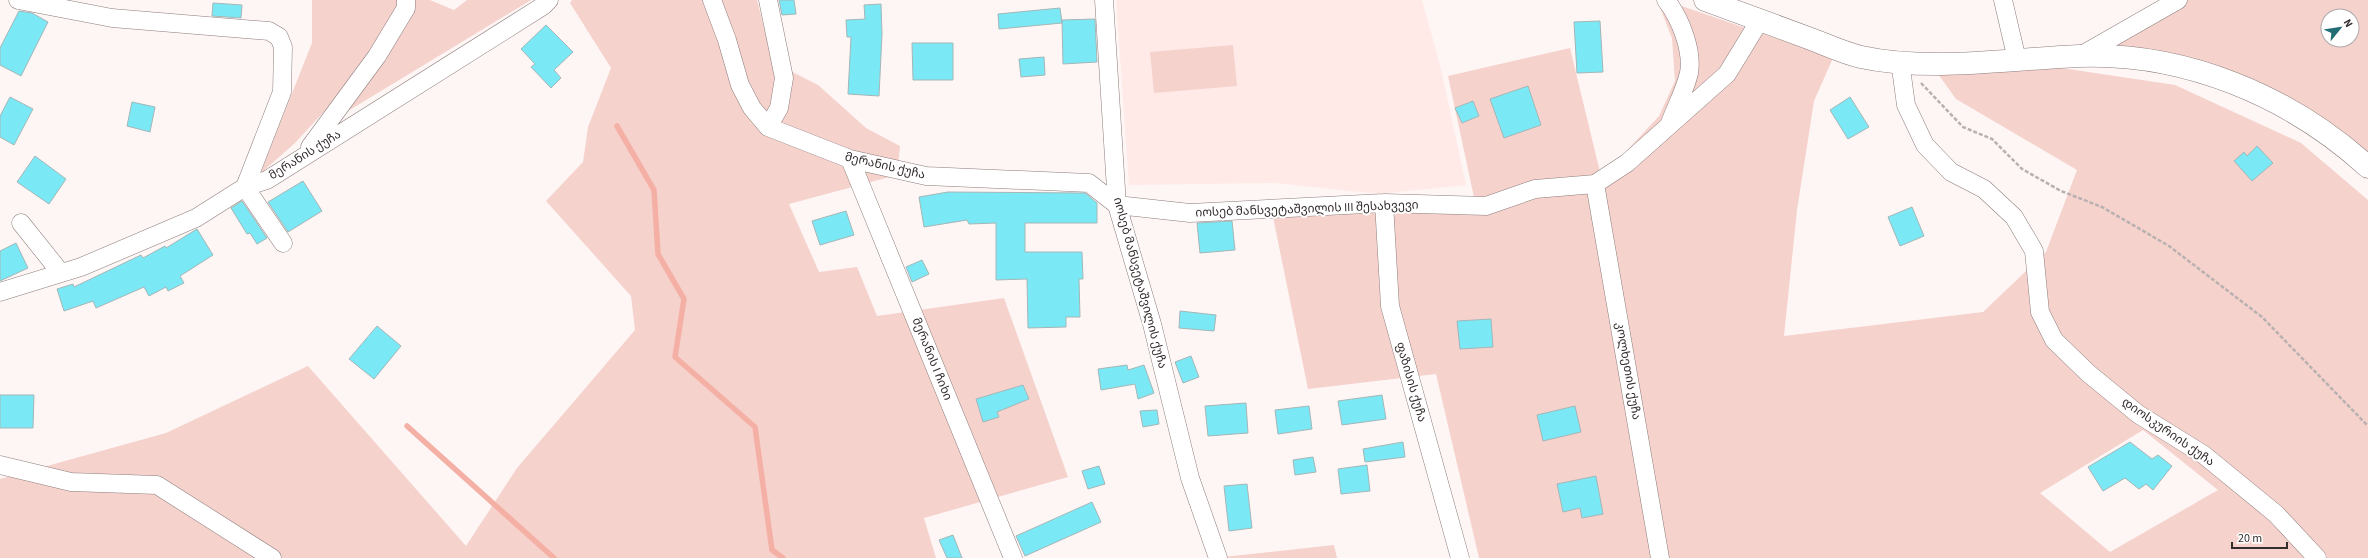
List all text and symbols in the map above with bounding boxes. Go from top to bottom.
north arrow [2320,8,2360,48]
text: N [2340,16,2357,30]
street label: მერანის ქუჩა [266,126,344,184]
street label: მერანის ქუჩა [843,148,927,184]
street label: იოსებ მანსვეტაშვილის ქუჩა [1109,195,1171,371]
street label: იოსებ მანსვეტაშვილის III შესახვევი [1195,197,1419,221]
street label: მერანის I ჩიხი [908,315,956,403]
street label: კოლხეთის ქუჩა [1611,321,1645,421]
street label: ფაზისის ქუჩა [1391,340,1431,424]
street label: დიოსკურიის ქუჩა [2118,394,2218,470]
scale bar [2232,524,2287,550]
text: 20 m [2238,530,2262,547]

